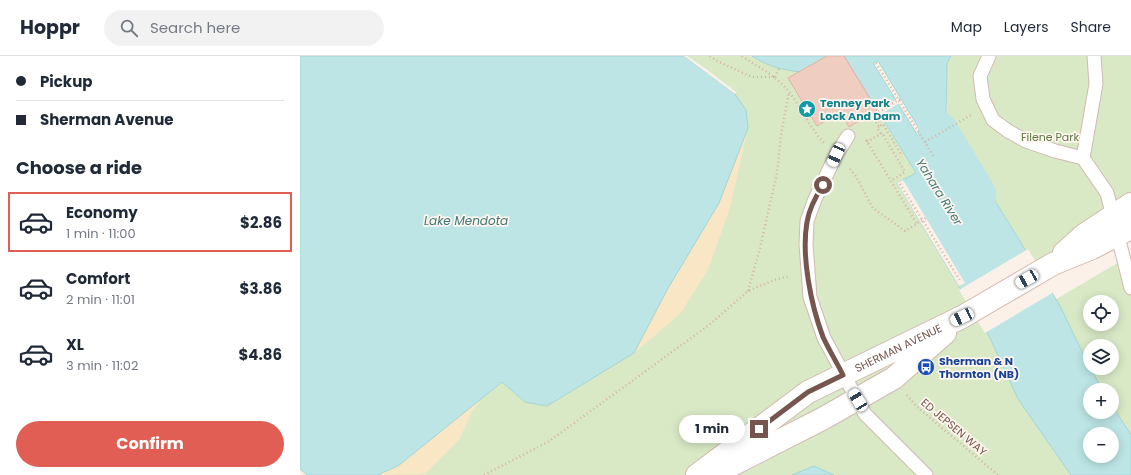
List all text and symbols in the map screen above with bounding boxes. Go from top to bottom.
search box [104,10,384,46]
text: Hoppr [20,14,80,41]
icon: search [118,17,140,39]
text: Search here [150,17,240,38]
text: Map [951,17,982,37]
text: Layers [1004,17,1048,37]
text: Share [1070,17,1111,37]
text: Pickup [40,71,92,92]
place label: Tenney Park Lock And Dam [820,95,901,124]
place icon: Tenney Park Lock And Dam [797,99,817,119]
text: Sherman Avenue [40,109,174,130]
park label: Filene Park [1021,129,1079,145]
car [826,142,846,168]
text: Choose a ride [16,155,142,180]
water label: Yahara River [912,155,967,229]
route start [814,176,832,194]
text: Economy [66,202,138,223]
icon: car [18,204,54,240]
text: $2.86 [240,212,282,233]
water label: Lake Mendota [424,212,508,229]
text: 1 min · 11:00 [66,224,136,243]
text: Comfort [66,268,130,289]
car [1014,268,1040,290]
icon: car [18,270,54,306]
text: $3.86 [240,278,282,299]
text: 2 min · 11:01 [66,290,135,309]
map controls [1083,295,1119,463]
button: locate [1083,295,1119,331]
car [949,306,975,328]
street label: SHERMAN AVENUE [852,320,945,376]
text: XL [66,334,84,355]
icon: car [18,336,54,372]
button: layers [1083,339,1119,375]
text: $4.86 [238,344,282,365]
place label: Sherman & N Thornton (NB) [939,353,1019,382]
text: 3 min · 11:02 [66,356,138,375]
bus stop icon: Sherman & N Thornton (NB) [916,357,936,377]
button: + [1083,383,1119,419]
car [847,387,869,413]
street label: ED JEPSEN WAY [918,395,991,460]
callout: 1 min [679,415,745,443]
text: 1 min [695,419,729,438]
route end [750,420,768,438]
button: Confirm [16,421,284,467]
button: − [1083,427,1119,463]

